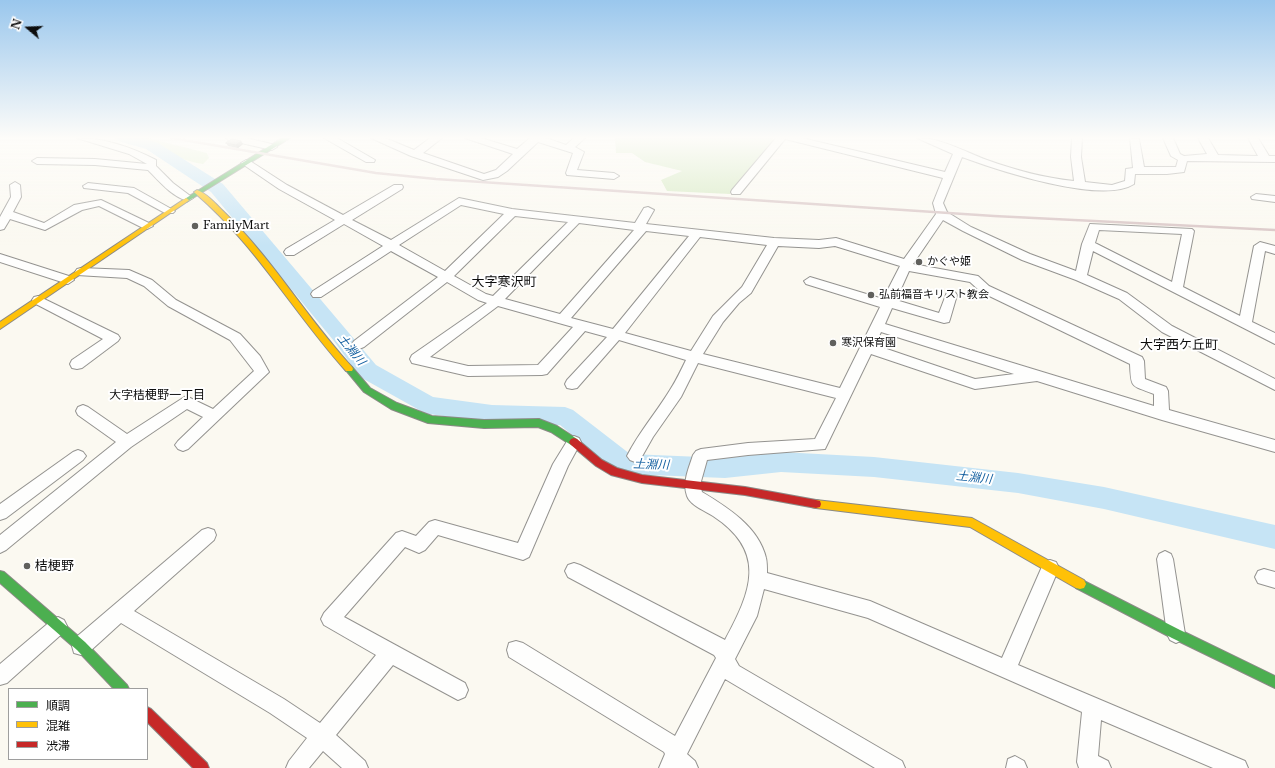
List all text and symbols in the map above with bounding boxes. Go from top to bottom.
north arrow [8,8,48,48]
text: N [8,17,25,31]
place label: FamilyMart [203,219,269,233]
marker: FamilyMart [190,221,200,231]
place label: かぐや姫 [927,255,971,269]
marker: かぐや姫 [914,257,924,267]
district label: 大字寒沢町 [472,274,536,290]
place label: 弘前福音キリスト教会 [879,288,989,302]
marker: 弘前福音キリスト教会 [866,290,876,300]
water label: 土淵川 [334,331,368,369]
place label: 寒沢保育園 [841,336,896,350]
district label: 大字西ケ丘町 [1140,337,1218,353]
marker: 寒沢保育園 [828,338,838,348]
district label: 大字桔梗野一丁目 [109,389,205,403]
water label: 土淵川 [633,457,669,473]
water label: 土淵川 [955,469,993,487]
place label: 桔梗野 [35,558,74,574]
marker: 桔梗野 [22,561,32,571]
legend [8,688,148,760]
text: 順調 [46,698,70,713]
text: 混雑 [46,718,70,733]
text: 渋滞 [46,738,70,753]

